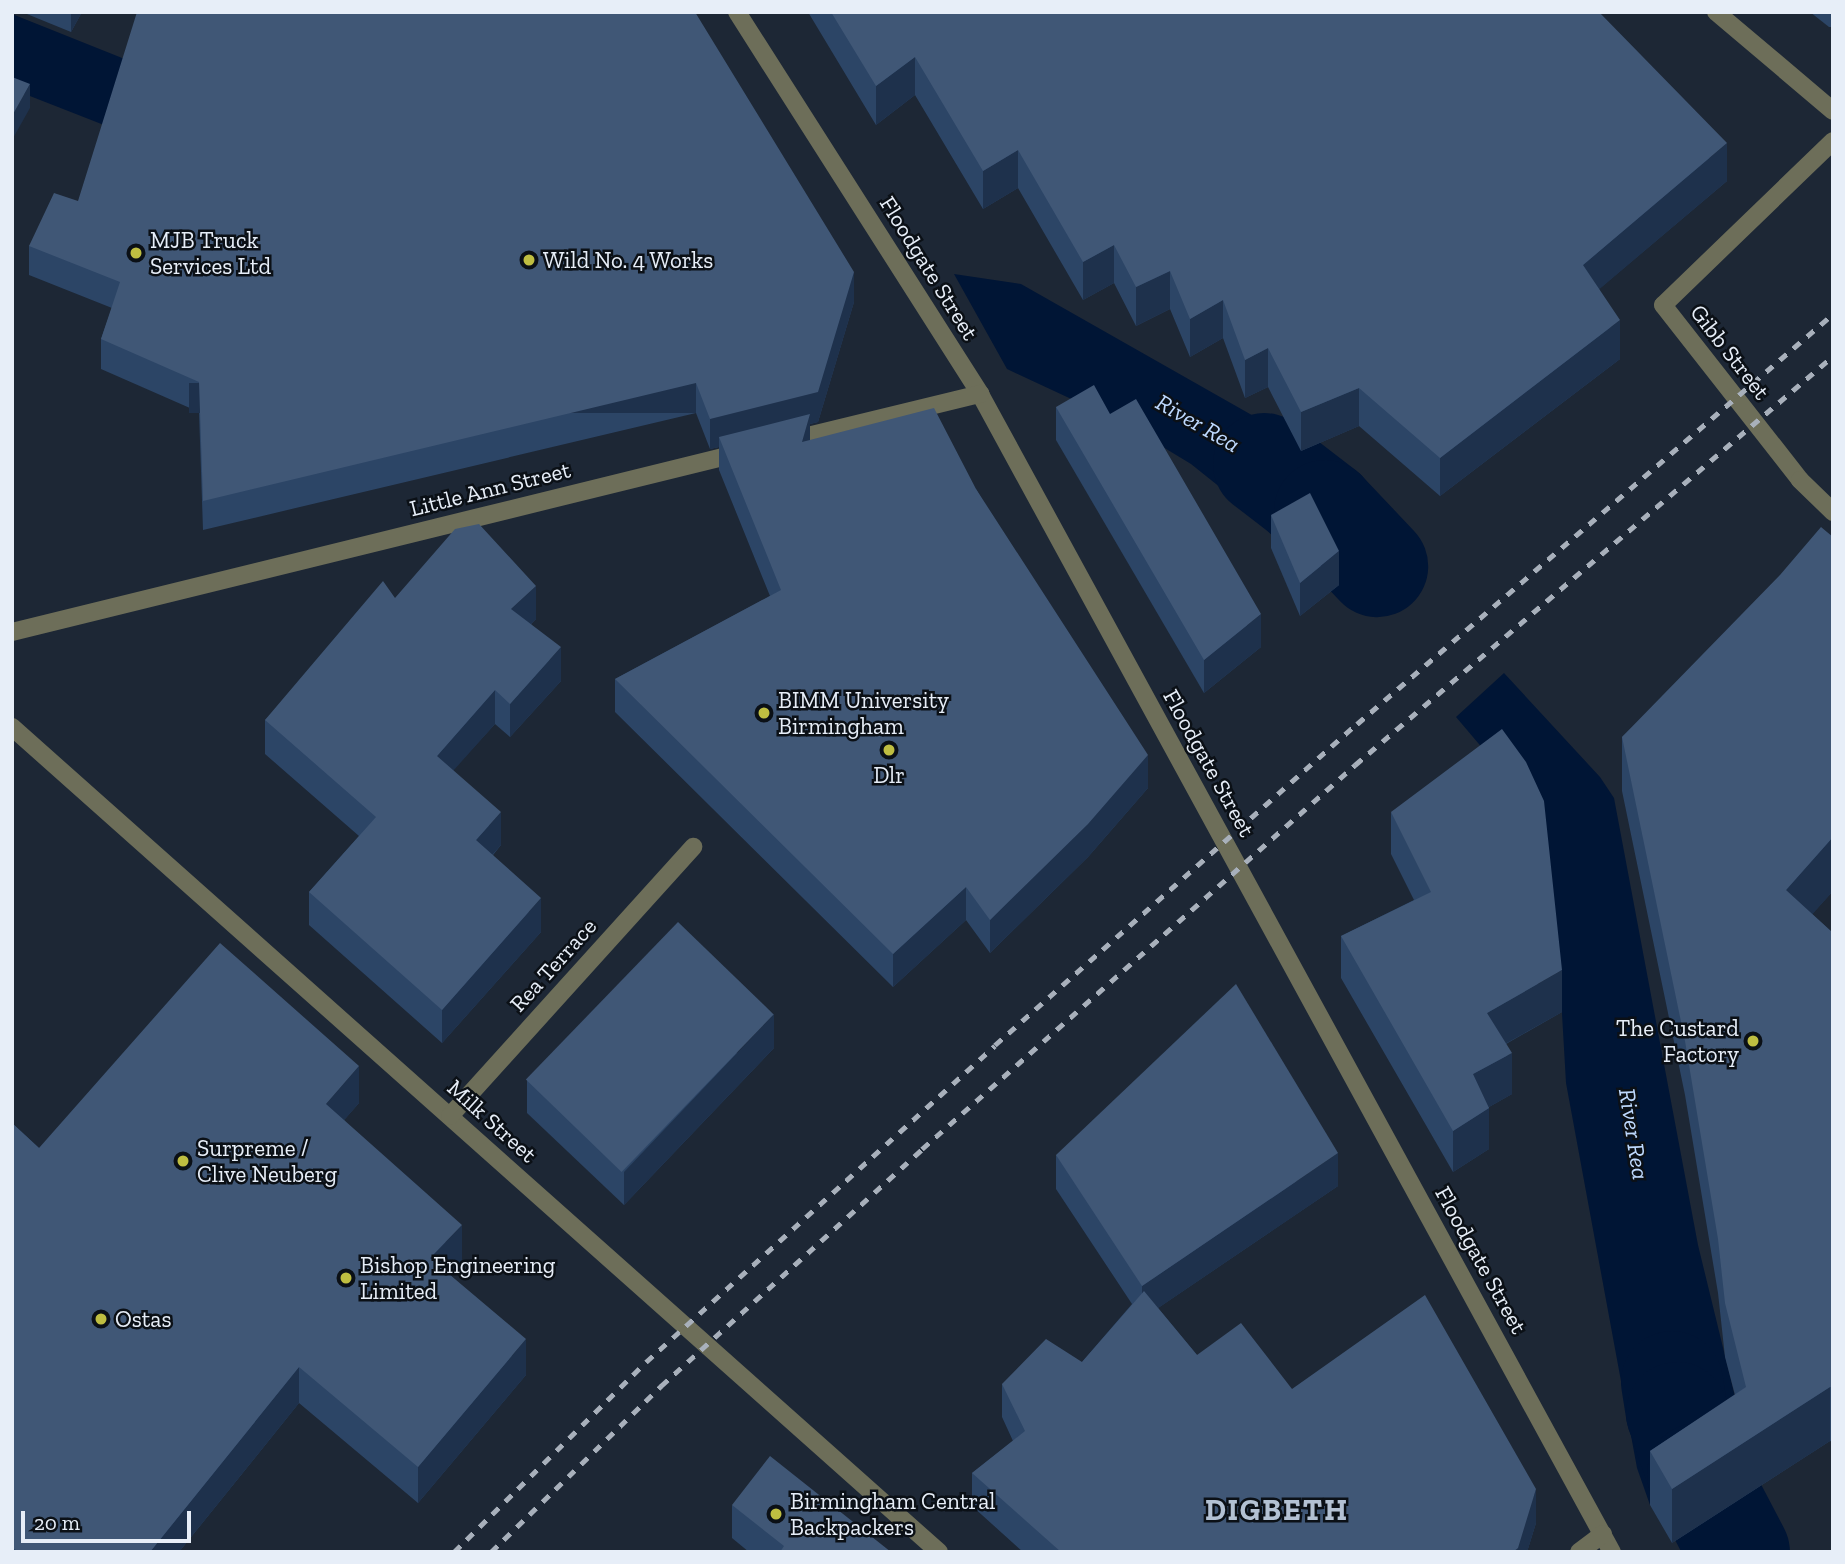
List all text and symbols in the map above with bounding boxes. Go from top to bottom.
street label: Floodgate Street [874,191,984,345]
place label: MJB Truck Services Ltd [150,226,271,280]
marker: MJB Truck Services Ltd [128,245,144,261]
place label: Wild No. 4 Works [543,246,714,274]
marker: Wild No. 4 Works [521,252,537,268]
street label: Gibb Street [1684,299,1776,405]
water label: River Rea [1151,387,1245,459]
street label: Little Ann Street [406,456,574,522]
street label: Floodgate Street [1157,685,1261,841]
place label: BIMM University Birmingham [778,686,949,740]
marker: BIMM University Birmingham [756,705,772,721]
marker: Dlr [881,742,897,758]
place label: Dlr [873,761,905,789]
street label: Rea Terrace [504,912,602,1018]
place label: The Custard Factory [1616,1014,1739,1068]
marker: The Custard Factory [1745,1033,1761,1049]
street label: Milk Street [442,1074,542,1168]
water label: River Rea [1613,1086,1655,1182]
place label: Surpreme / Clive Neuberg [197,1134,337,1188]
marker: Surpreme / Clive Neuberg [175,1153,191,1169]
street label: Floodgate Street [1429,1182,1533,1338]
place label: Bishop Engineering Limited [360,1251,555,1305]
marker: Bishop Engineering Limited [338,1270,354,1286]
place label: Ostas [115,1305,172,1333]
marker: Ostas [93,1311,109,1327]
place label: Birmingham Central Backpackers [790,1487,995,1541]
district label: DIGBETH [1206,1492,1348,1528]
scale bar [24,1498,194,1542]
marker: Birmingham Central Backpackers [768,1506,784,1522]
text: 20 m [34,1510,80,1535]

